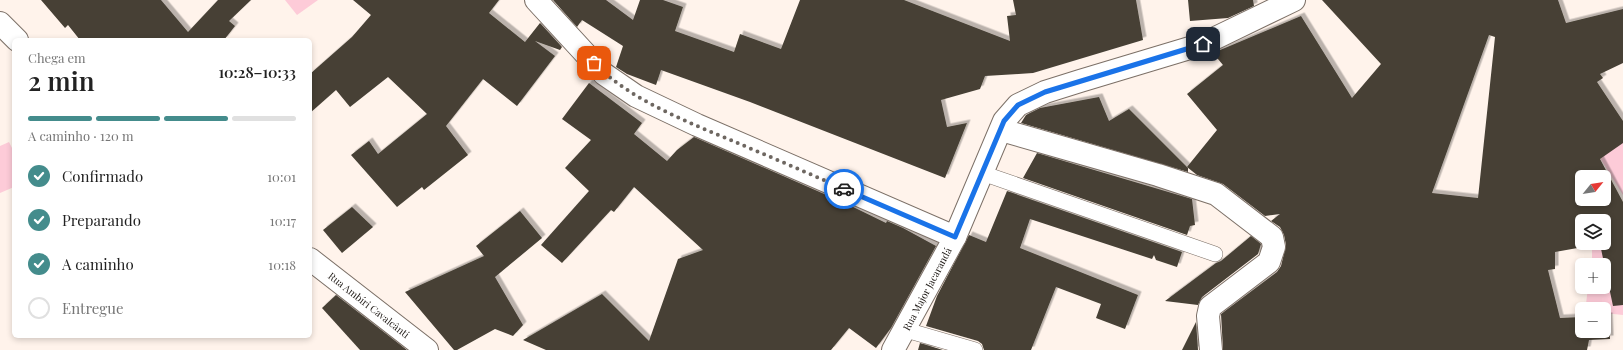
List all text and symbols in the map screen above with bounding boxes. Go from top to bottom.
pin [1186,27,1220,61]
icon: home [1192,33,1214,55]
pin [577,46,611,80]
text: Chega em [28,49,86,66]
icon: bag [583,52,605,74]
text: 10:28–10:33 [218,62,296,82]
text: 2 min [28,63,94,98]
text: A caminho · 120 m [28,127,134,144]
icon: check [28,165,50,187]
text: Confirmado [62,166,143,186]
text: 10:01 [267,168,296,185]
courier [824,169,864,209]
north arrow [1575,170,1611,206]
map controls [1575,170,1611,338]
icon: car [833,178,855,200]
icon: check [28,209,50,231]
text: Preparando [62,210,141,230]
text: 10:17 [270,212,296,229]
button: layers [1575,214,1611,250]
street label: Rua Major Jacarandá [899,245,955,333]
icon: check [28,253,50,275]
text: A caminho [62,254,134,274]
text: 10:18 [268,256,296,273]
button: + [1575,258,1611,294]
street label: Rua Ambíri Cavalcânti [325,269,413,341]
text: Entregue [62,298,124,318]
button: − [1575,302,1611,338]

